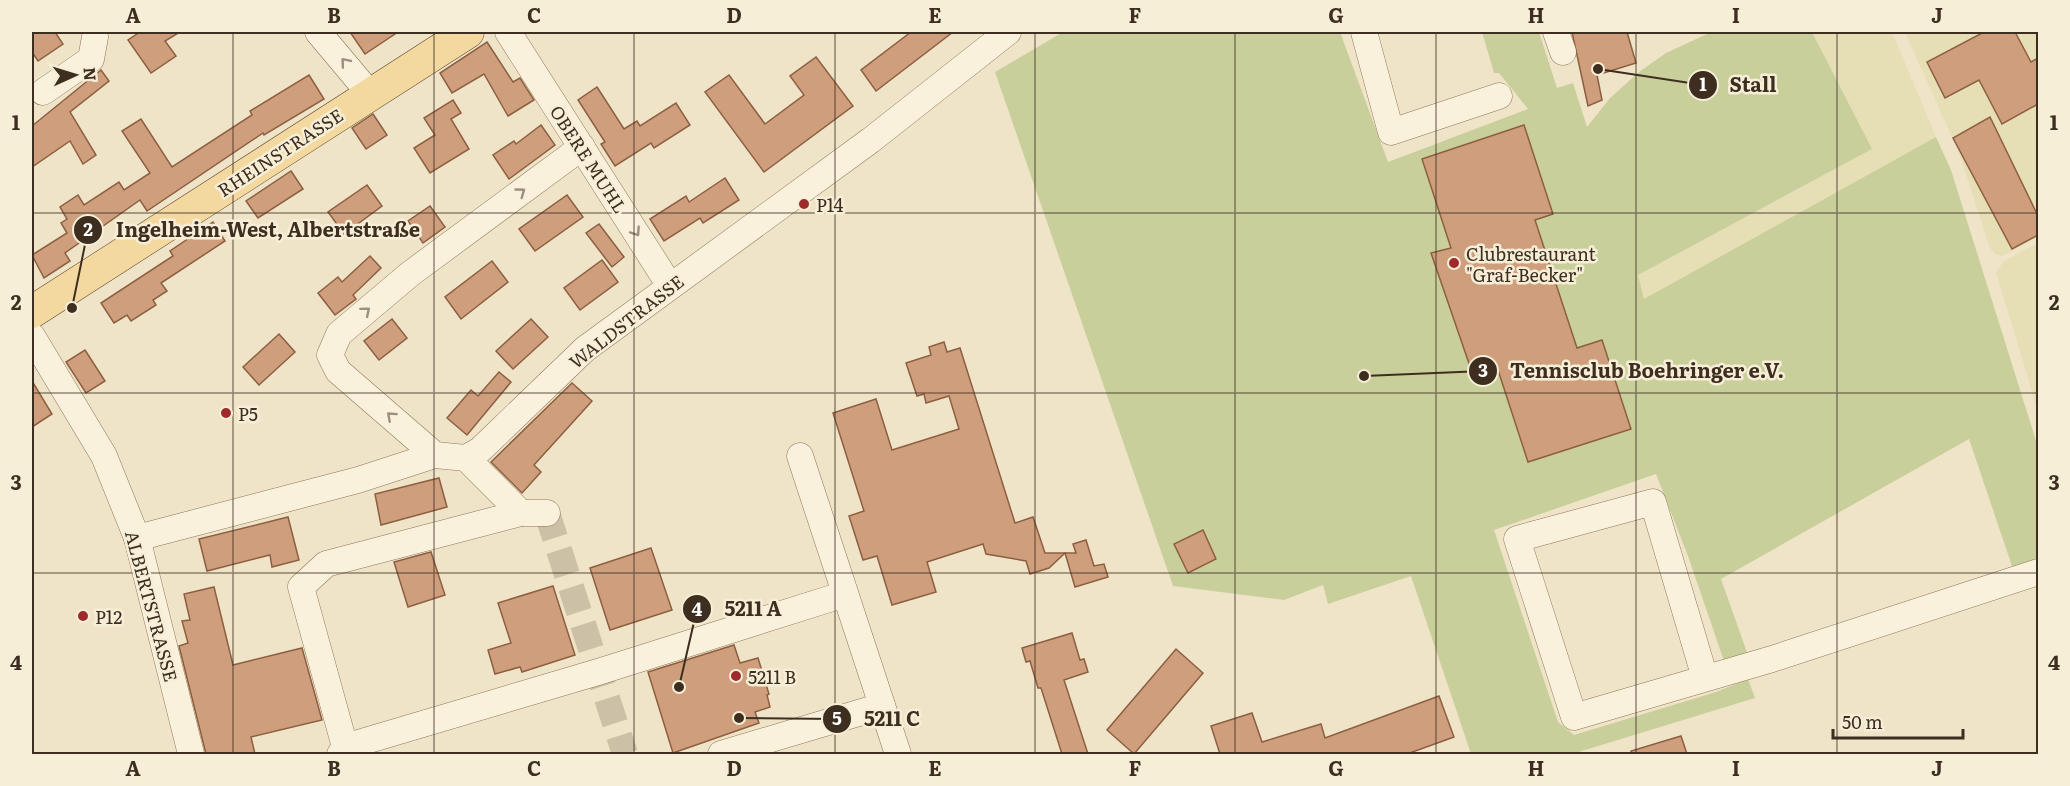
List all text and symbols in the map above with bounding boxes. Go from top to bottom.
text: A [125,0,141,29]
text: B [327,0,341,29]
text: C [527,0,541,29]
text: D [726,0,742,29]
text: E [928,0,942,29]
text: F [1129,0,1142,29]
text: G [1328,0,1344,29]
text: H [1528,0,1544,29]
text: I [1732,0,1740,29]
text: J [1931,0,1943,29]
north arrow [45,45,105,105]
one-way arrow [341,58,352,69]
text: N [79,66,103,81]
callout: Stall [1688,66,1789,104]
text: Stall [1730,68,1776,98]
text: 1 [1699,70,1707,97]
street label: OBERE MUHL [544,100,634,218]
street label: RHEINSTRASSE [212,101,348,203]
text: 1 [12,106,20,136]
text: 1 [2050,106,2058,136]
one-way arrow [514,188,525,199]
place label: P14 [816,191,843,218]
marker: P14 [797,197,811,211]
callout: Ingelheim-West, Albertstraße [73,211,432,249]
text: Ingelheim-West, Albertstraße [116,213,420,243]
text: 2 [83,215,93,242]
one-way arrow [629,225,640,236]
place label: Clubrestaurant "Graf-Becker" [1466,240,1596,288]
marker: Clubrestaurant "Graf-Becker" [1447,256,1461,270]
street label: WALDSTRASSE [563,268,689,374]
text: 2 [11,286,22,316]
text: 2 [2049,286,2060,316]
one-way arrow [359,307,370,318]
callout: Tennisclub Boehringer e.V. [1468,352,1796,390]
text: Tennisclub Boehringer e.V. [1510,354,1784,384]
text: 3 [1478,356,1488,383]
place label: P5 [238,400,258,427]
marker: P5 [219,406,233,420]
one-way arrow [387,412,398,423]
text: 3 [10,466,22,496]
text: 3 [2048,466,2060,496]
street label: ALBERTSTRASSE [119,527,185,685]
callout: 5211 A [682,590,793,628]
text: 5211 A [724,592,782,622]
text: 4 [692,595,703,622]
place label: P12 [95,603,122,630]
marker: P12 [76,609,90,623]
text: 4 [10,646,22,676]
text: 4 [2048,646,2060,676]
place label: 5211 B [748,663,796,690]
marker: 5211 B [729,669,743,683]
callout: 5211 C [822,700,932,738]
text: 5211 C [864,702,920,732]
scale bar [1833,702,1964,740]
text: 5 [832,704,842,731]
text: 50 m [1842,708,1883,735]
text: A [125,752,141,782]
text: B [327,752,341,782]
text: C [527,752,541,782]
text: D [726,752,742,782]
text: E [928,752,942,782]
text: F [1129,752,1142,782]
text: G [1328,752,1344,782]
text: H [1528,752,1544,782]
text: I [1732,752,1740,782]
text: J [1931,752,1943,782]

